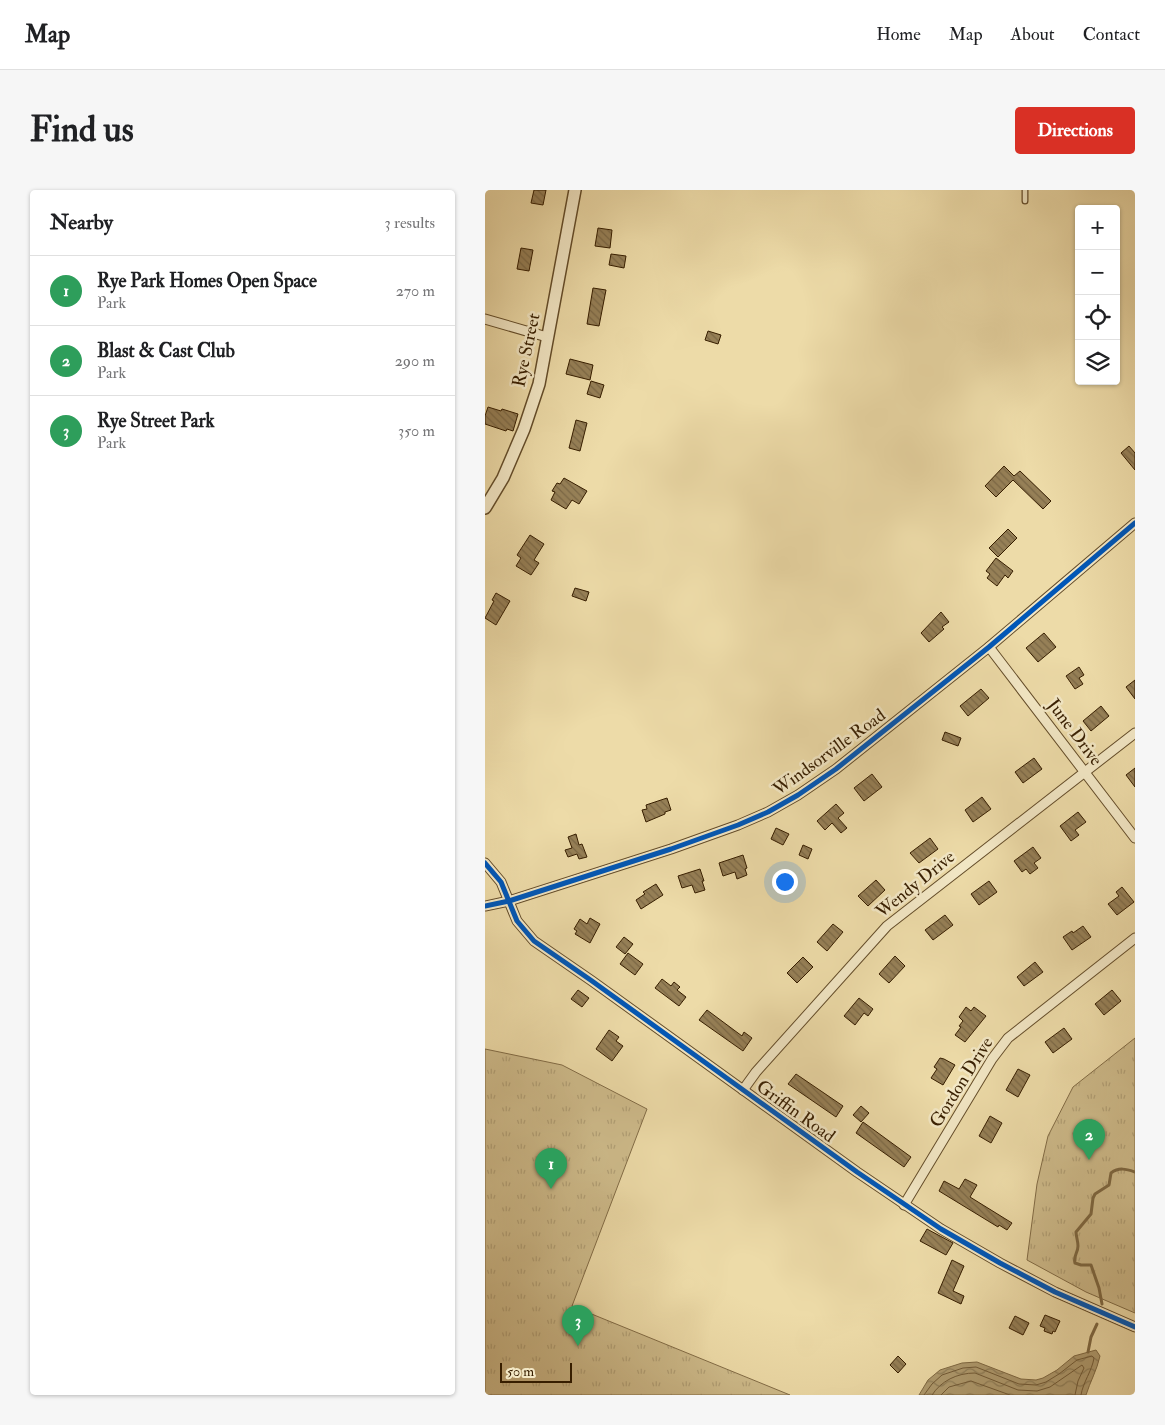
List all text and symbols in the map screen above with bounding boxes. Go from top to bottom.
text: Map [25,19,70,50]
text: Home [876,23,921,46]
text: Map [949,23,983,46]
text: About [1011,23,1055,46]
text: Contact [1083,23,1140,46]
button: Directions [1015,107,1135,154]
text: Find us [30,108,134,152]
map controls [1075,205,1120,385]
button: + [1075,205,1120,250]
text: Nearby [50,209,113,236]
text: 3 results [384,213,435,233]
button: − [1075,250,1120,295]
text: Rye Park Homes Open Space [97,269,317,293]
text: 1 [63,281,69,301]
text: 270 m [396,281,435,301]
text: Park [97,293,126,313]
button: locate [1075,295,1120,340]
street label: Rye Street [507,311,546,389]
text: Blast & Cast Club [97,339,235,363]
button: layers [1075,340,1120,385]
text: 2 [62,351,70,371]
text: 290 m [395,351,435,371]
text: Park [97,363,126,383]
text: Rye Street Park [97,409,215,433]
text: 3 [63,421,69,441]
text: 350 m [398,421,435,441]
text: Park [97,433,126,453]
street label: June Drive [1041,693,1108,771]
street label: Windsorville Road [768,704,890,802]
street label: Wendy Drive [870,845,960,924]
your location [772,869,798,895]
street label: Gordon Drive [925,1032,999,1132]
street label: Griffin Road [752,1075,840,1148]
pin: 2 [1073,1119,1105,1160]
pin: 1 [535,1148,567,1189]
pin: 3 [562,1305,594,1346]
scale bar [500,1360,573,1383]
text: 50 m [507,1363,534,1380]

